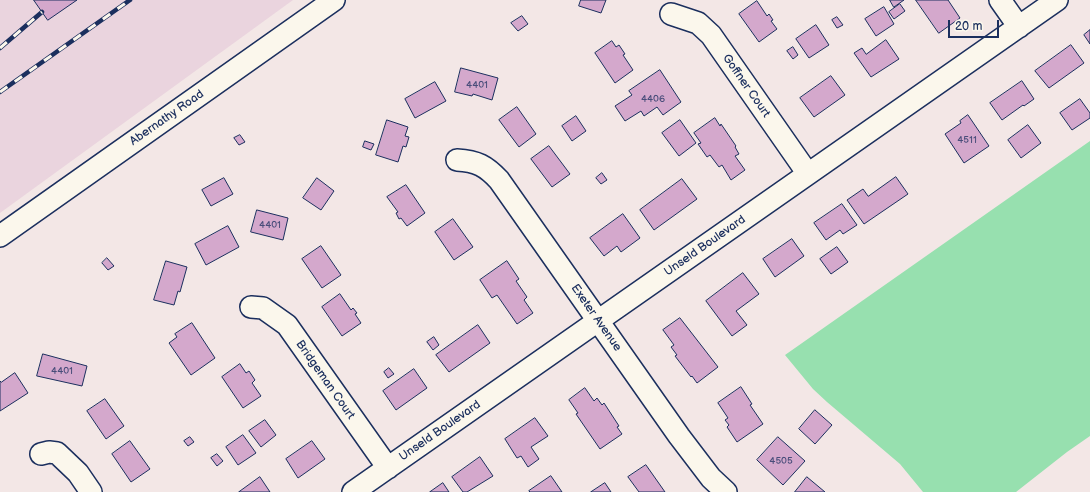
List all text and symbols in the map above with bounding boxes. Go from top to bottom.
scale bar [950,12,1001,38]
text: 20 m [955,19,982,34]
street label: Goffner Court [719,52,773,120]
house number: 4401 [466,79,488,91]
street label: Abernathy Road [127,87,207,149]
house number: 4406 [641,93,665,105]
house number: 4511 [957,134,977,146]
street label: Unseld Boulevard [662,213,748,279]
house number: 4401 [259,219,281,231]
street label: Exeter Avenue [568,282,624,354]
street label: Bridgeman Court [292,338,358,422]
house number: 4401 [51,365,73,377]
street label: Unseld Boulevard [397,398,483,464]
house number: 4505 [769,455,793,467]

